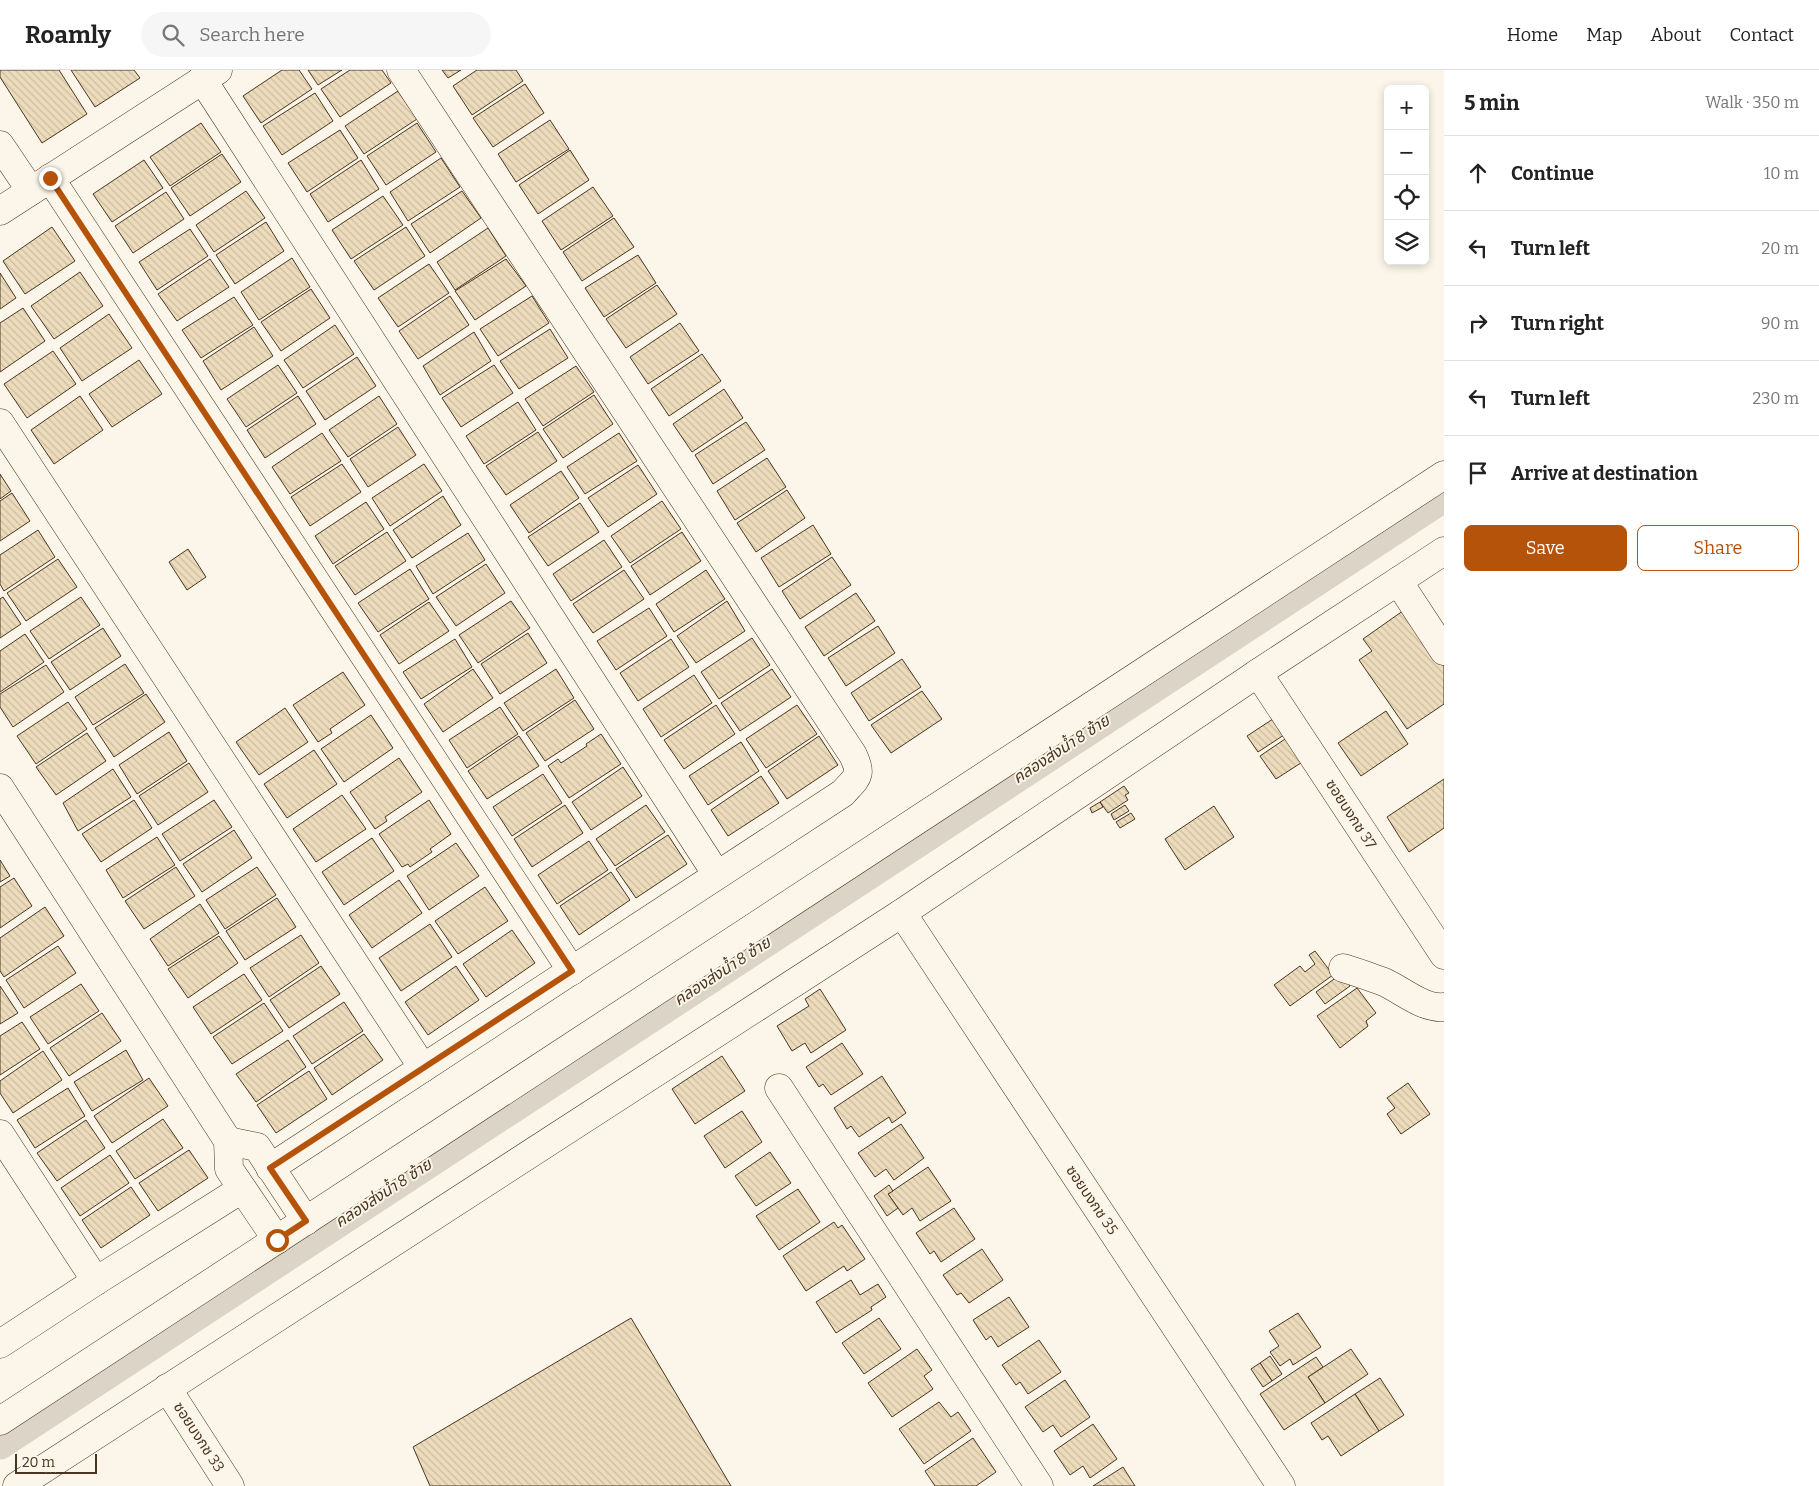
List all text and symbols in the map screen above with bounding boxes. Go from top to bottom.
search box [141,12,491,57]
text: Roamly [25,21,111,49]
icon: search [159,21,187,49]
text: Search here [199,23,305,46]
text: Home [1507,24,1558,46]
text: Map [1586,24,1622,46]
text: About [1650,24,1701,46]
text: Contact [1729,24,1794,46]
map controls [1384,85,1429,265]
button: + [1384,85,1429,130]
text: 5 min [1464,90,1520,116]
text: Walk · 350 m [1705,93,1799,112]
button: − [1384,130,1429,175]
icon: ahead [1464,159,1492,187]
text: Continue [1511,162,1594,185]
text: 10 m [1764,164,1799,183]
route end [39,167,62,190]
button: locate [1384,175,1429,220]
button: layers [1384,220,1429,265]
icon: left [1464,234,1492,262]
text: Turn left [1511,237,1590,260]
text: 20 m [1762,239,1799,258]
icon: right [1464,309,1492,337]
text: Turn right [1511,312,1604,335]
text: 90 m [1761,314,1799,333]
icon: left [1464,384,1492,412]
text: Turn left [1511,387,1590,410]
text: 230 m [1752,389,1799,408]
icon: arrive [1464,459,1492,487]
text: Arrive at destination [1511,462,1698,485]
button: Save [1464,525,1627,571]
button: Share [1637,525,1799,571]
water label: คลองส่งน้ำ 8 ซ้าย [1008,708,1114,787]
street label: ซอยบงกช 37 [1322,776,1380,853]
water label: คลองส่งน้ำ 8 ซ้าย [669,930,775,1009]
water label: คลองส่งน้ำ 8 ซ้าย [330,1152,436,1231]
street label: ซอยบงกช 35 [1062,1162,1122,1238]
route start [266,1229,289,1252]
street label: ซอยบงกช 33 [170,1399,228,1475]
scale bar [15,1451,98,1474]
text: 20 m [22,1454,55,1471]

